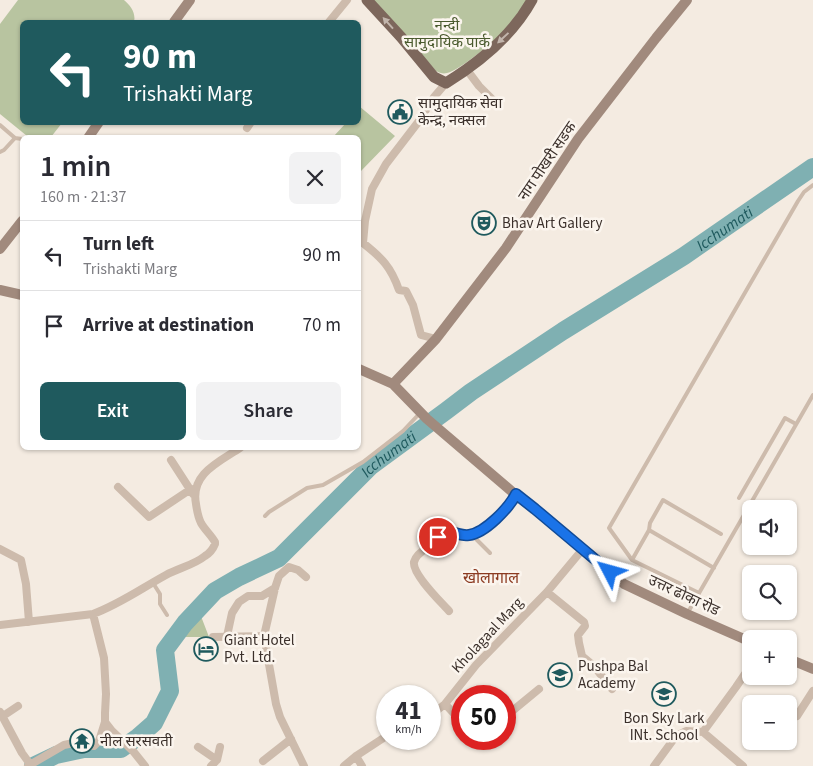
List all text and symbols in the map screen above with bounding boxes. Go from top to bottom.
park label: नन्दी सामुदायिक पार्क [404,15,490,53]
one-way arrow [382,18,394,30]
text: 90 m [123,32,197,82]
one-way arrow [497,32,509,44]
icon: left [40,40,105,105]
text: Trishakti Marg [123,78,252,110]
place label: सामुदायिक सेवा केन्द्र, नक्सल [418,93,503,131]
public building icon: सामुदायिक सेवा केन्द्र, नक्सल [387,99,413,125]
street label: नाग पोखरी सडक [513,117,582,205]
text: 1 min [40,145,111,188]
button: close [289,152,341,204]
text: 160 m · 21:37 [40,186,127,208]
water label: Icchumati [692,201,758,256]
theatre icon: Bhav Art Gallery [471,210,497,236]
place label: Bhav Art Gallery [502,213,602,234]
text: Turn left [83,231,154,258]
icon: left [40,242,68,270]
text: 90 m [303,242,341,269]
text: Trishakti Marg [83,258,177,280]
icon: arrive [40,312,68,340]
text: Arrive at destination [83,312,254,339]
text: 70 m [303,312,341,339]
button: Exit [40,382,186,440]
button: Share [196,382,341,440]
water label: Icchumati [356,426,421,482]
map controls [742,500,797,750]
button: sound [742,500,797,555]
pin [417,516,459,558]
icon: arrive [424,523,452,551]
position arrow [583,545,635,597]
button: search [742,565,797,620]
district label: खोलागाल [463,567,520,589]
street label: उत्तर ढोका रोड [645,570,724,622]
street label: Kholagaal Marg [447,592,528,678]
place label: Giant Hotel Pvt. Ltd. [224,630,295,668]
button: + [742,630,797,685]
hotel icon: Giant Hotel Pvt. Ltd. [193,636,219,662]
place label: Pushpa Bal Academy [578,656,648,694]
school or university icon: Pushpa Bal Academy [547,662,573,688]
school or university icon: Bon Sky Lark INt. School [651,681,677,707]
speed limit sign: 50 [451,685,516,750]
text: 41 [395,693,422,729]
button: − [742,695,797,750]
place label: Bon Sky Lark INt. School [623,708,705,746]
text: km/h [395,721,422,738]
temple icon: नील सरसवती [69,728,95,754]
place label: नील सरसवती [100,731,174,752]

